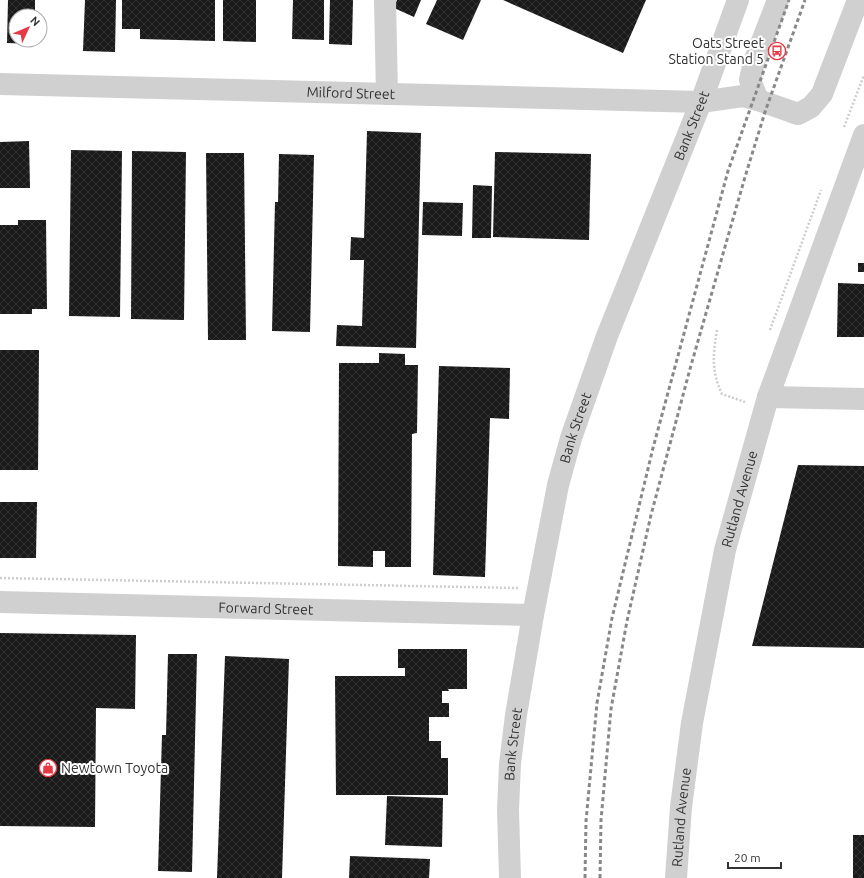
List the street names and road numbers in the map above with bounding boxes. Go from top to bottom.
street label: Milford Street [306,84,396,102]
street label: Bank Street [670,88,713,163]
street label: Bank Street [556,390,595,465]
street label: Rutland Avenue [718,449,761,549]
street label: Forward Street [218,599,314,618]
street label: Bank Street [501,706,525,781]
street label: Rutland Avenue [669,767,694,867]

